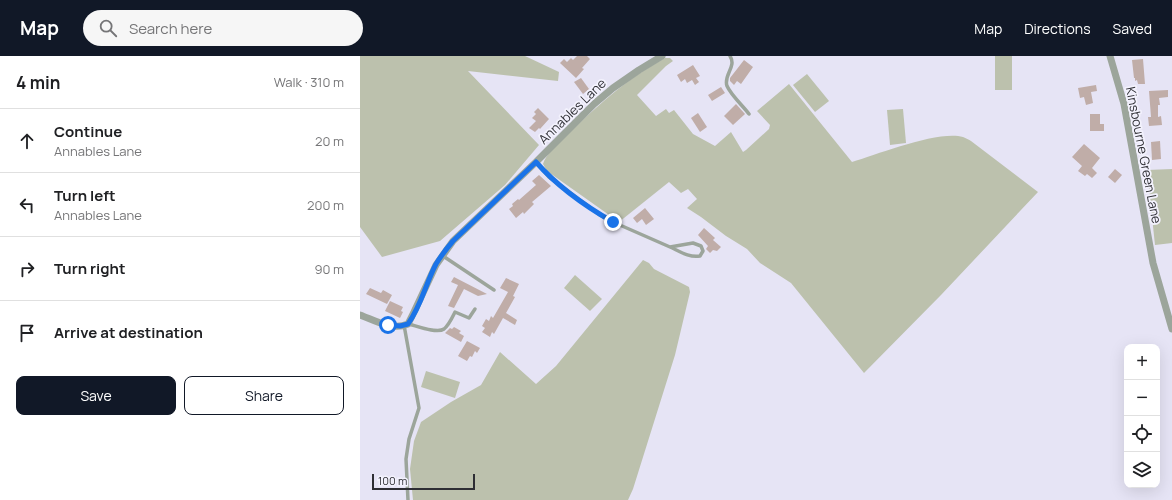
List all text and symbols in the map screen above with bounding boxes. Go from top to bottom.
search box [83,10,363,46]
text: Map [20,15,59,41]
icon: search [97,17,119,39]
text: Search here [129,18,212,39]
text: Map [974,19,1002,38]
text: Directions [1024,19,1091,38]
text: Saved [1113,19,1152,38]
text: 4 min [16,71,60,94]
text: Walk · 310 m [274,73,344,91]
street label: Annables Lane [534,74,610,148]
street label: Kinsbourne Green Lane [1122,85,1166,225]
text: Continue [54,121,122,142]
icon: ahead [16,130,38,152]
text: 20 m [315,132,344,150]
text: Annables Lane [54,142,142,160]
text: Turn left [54,185,116,206]
icon: left [16,194,38,216]
text: 200 m [307,196,344,214]
text: Annables Lane [54,206,142,224]
route end [604,213,622,231]
icon: right [16,258,38,280]
text: Turn right [54,258,125,279]
text: 90 m [314,260,344,278]
route start [379,316,397,334]
icon: arrive [16,322,38,344]
text: Arrive at destination [54,322,203,343]
map controls [1124,344,1160,488]
button: + [1124,344,1160,380]
button: Save [16,376,176,415]
button: Share [184,376,344,415]
button: − [1124,380,1160,416]
button: locate [1124,416,1160,452]
button: layers [1124,452,1160,488]
scale bar [372,472,475,491]
text: 100 m [378,473,407,488]

